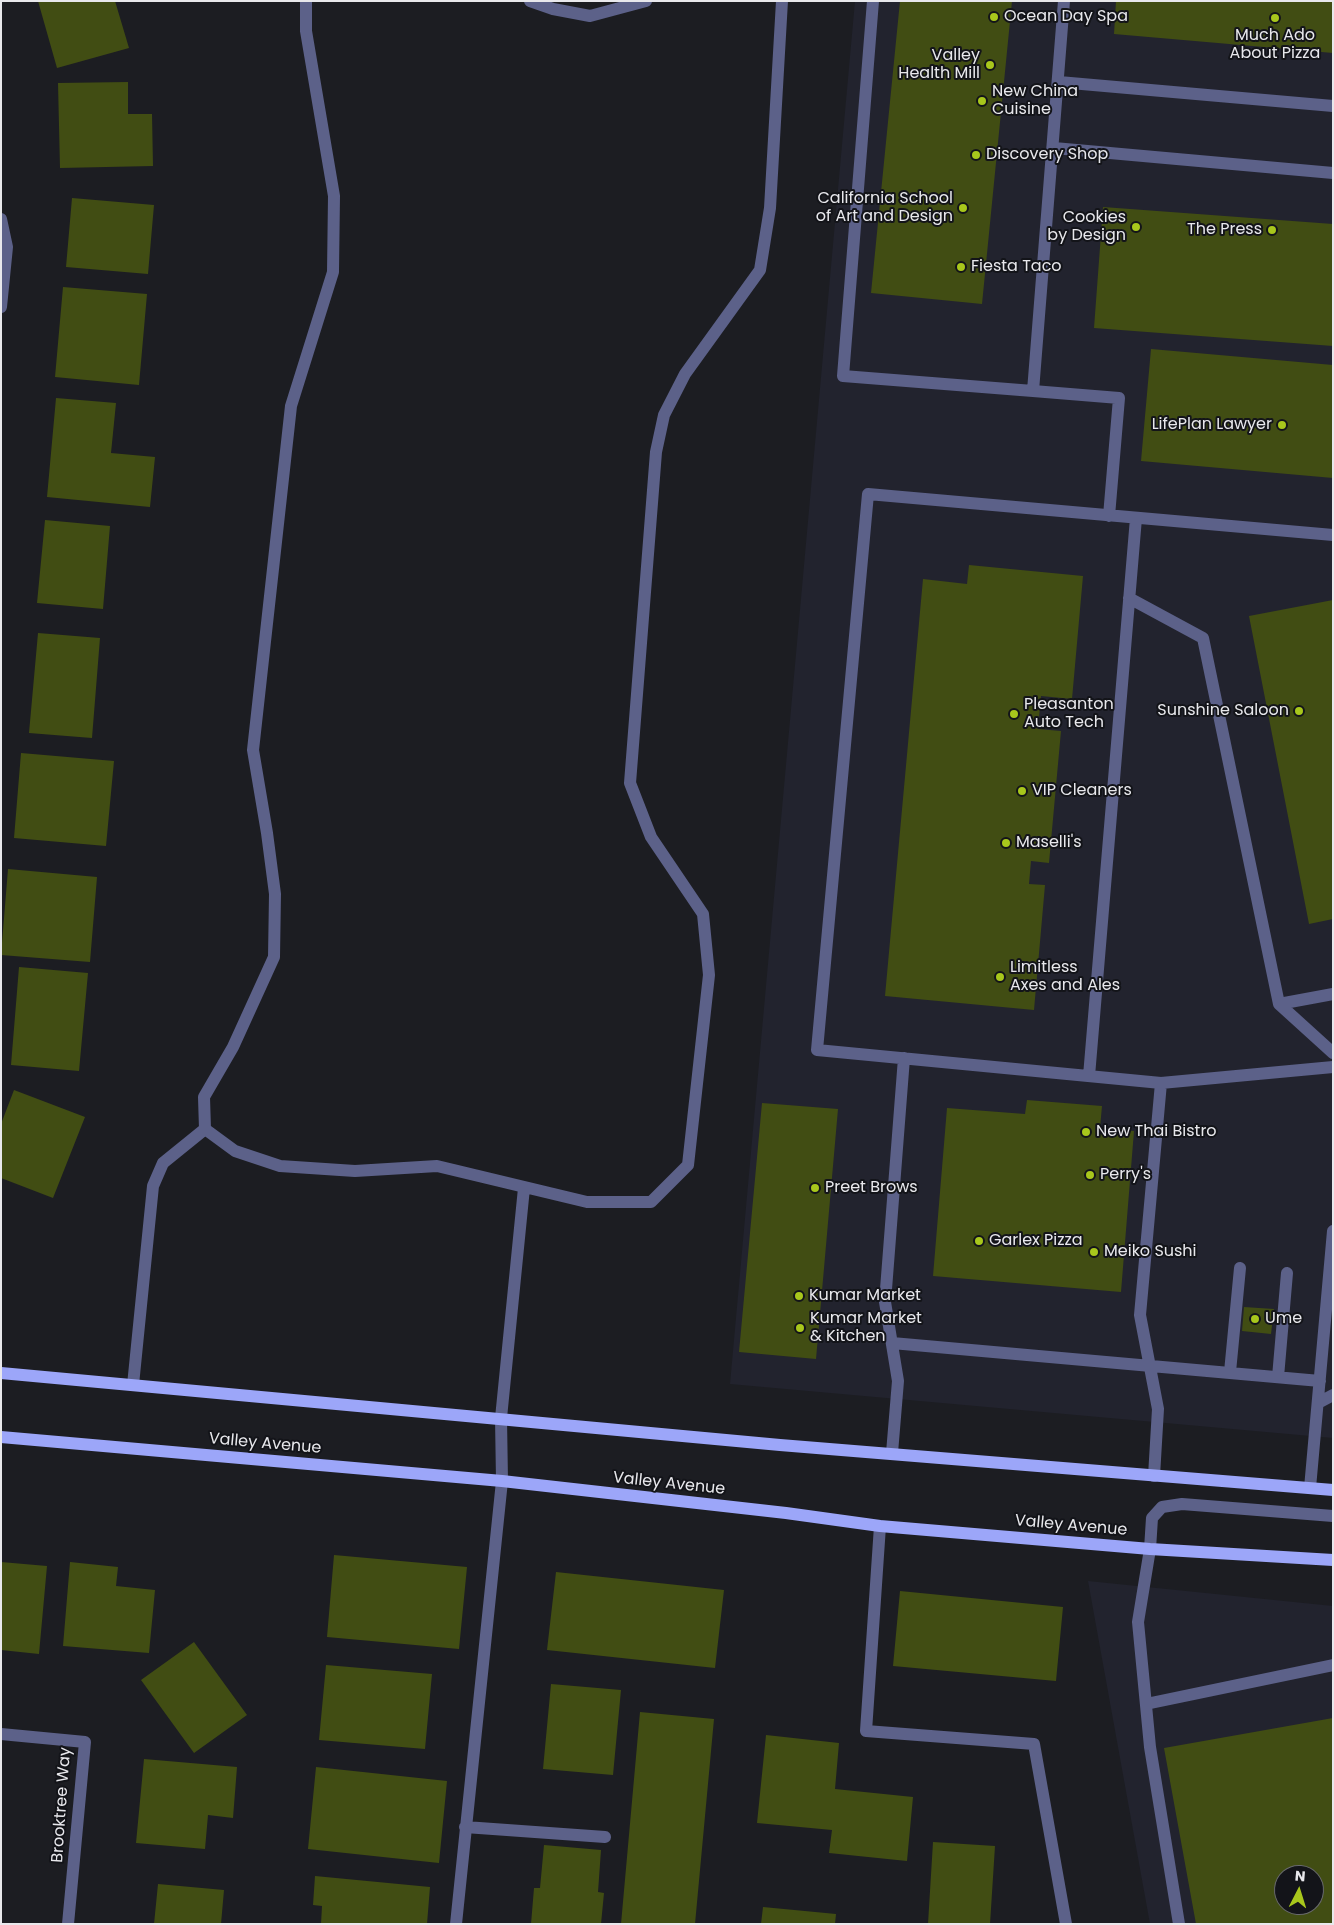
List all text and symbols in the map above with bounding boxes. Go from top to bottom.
place label: Ocean Day Spa [1004,7,1128,27]
marker: Ocean Day Spa [988,11,1000,23]
marker: Much Ado About Pizza [1269,12,1281,24]
place label: Much Ado About Pizza [1230,26,1320,64]
place label: Valley Health Mill [898,46,980,84]
marker: Valley Health Mill [984,59,996,71]
place label: New China Cuisine [992,82,1078,120]
marker: New China Cuisine [976,95,988,107]
place label: Discovery Shop [986,145,1108,165]
marker: Discovery Shop [970,149,982,161]
place label: California School of Art and Design [816,189,953,227]
marker: California School of Art and Design [957,202,969,214]
place label: Cookies by Design [1047,208,1126,246]
place label: The Press [1187,220,1262,240]
marker: Cookies by Design [1130,221,1142,233]
marker: The Press [1266,224,1278,236]
place label: Fiesta Taco [971,257,1062,277]
marker: Fiesta Taco [955,261,967,273]
place label: LifePlan Lawyer [1152,415,1272,435]
marker: LifePlan Lawyer [1276,419,1288,431]
place label: Pleasanton Auto Tech [1024,695,1114,733]
place label: Sunshine Saloon [1157,701,1289,721]
marker: Sunshine Saloon [1293,705,1305,717]
marker: Pleasanton Auto Tech [1008,708,1020,720]
place label: VIP Cleaners [1032,781,1132,801]
marker: VIP Cleaners [1016,785,1028,797]
place label: Maselli's [1016,833,1082,853]
marker: Maselli's [1000,837,1012,849]
place label: Limitless Axes and Ales [1010,958,1120,996]
marker: Limitless Axes and Ales [994,971,1006,983]
place label: New Thai Bistro [1096,1122,1217,1142]
marker: New Thai Bistro [1080,1126,1092,1138]
place label: Perry's [1100,1165,1151,1185]
marker: Perry's [1084,1169,1096,1181]
place label: Preet Brows [825,1178,918,1198]
marker: Preet Brows [809,1182,821,1194]
place label: Garlex Pizza [989,1231,1083,1251]
marker: Garlex Pizza [973,1235,985,1247]
place label: Meiko Sushi [1104,1242,1197,1262]
marker: Meiko Sushi [1088,1246,1100,1258]
place label: Kumar Market [809,1286,921,1306]
marker: Kumar Market [793,1290,805,1302]
place label: Kumar Market & Kitchen [810,1309,922,1347]
place label: Ume [1265,1309,1302,1329]
marker: Ume [1249,1313,1261,1325]
marker: Kumar Market & Kitchen [794,1322,806,1334]
street label: Valley Avenue [208,1430,322,1458]
street label: Valley Avenue [612,1469,726,1499]
street label: Valley Avenue [1014,1512,1128,1540]
street label: Brooktree Way [48,1747,76,1863]
north arrow [1274,1865,1324,1915]
text: N [1294,1866,1306,1886]

